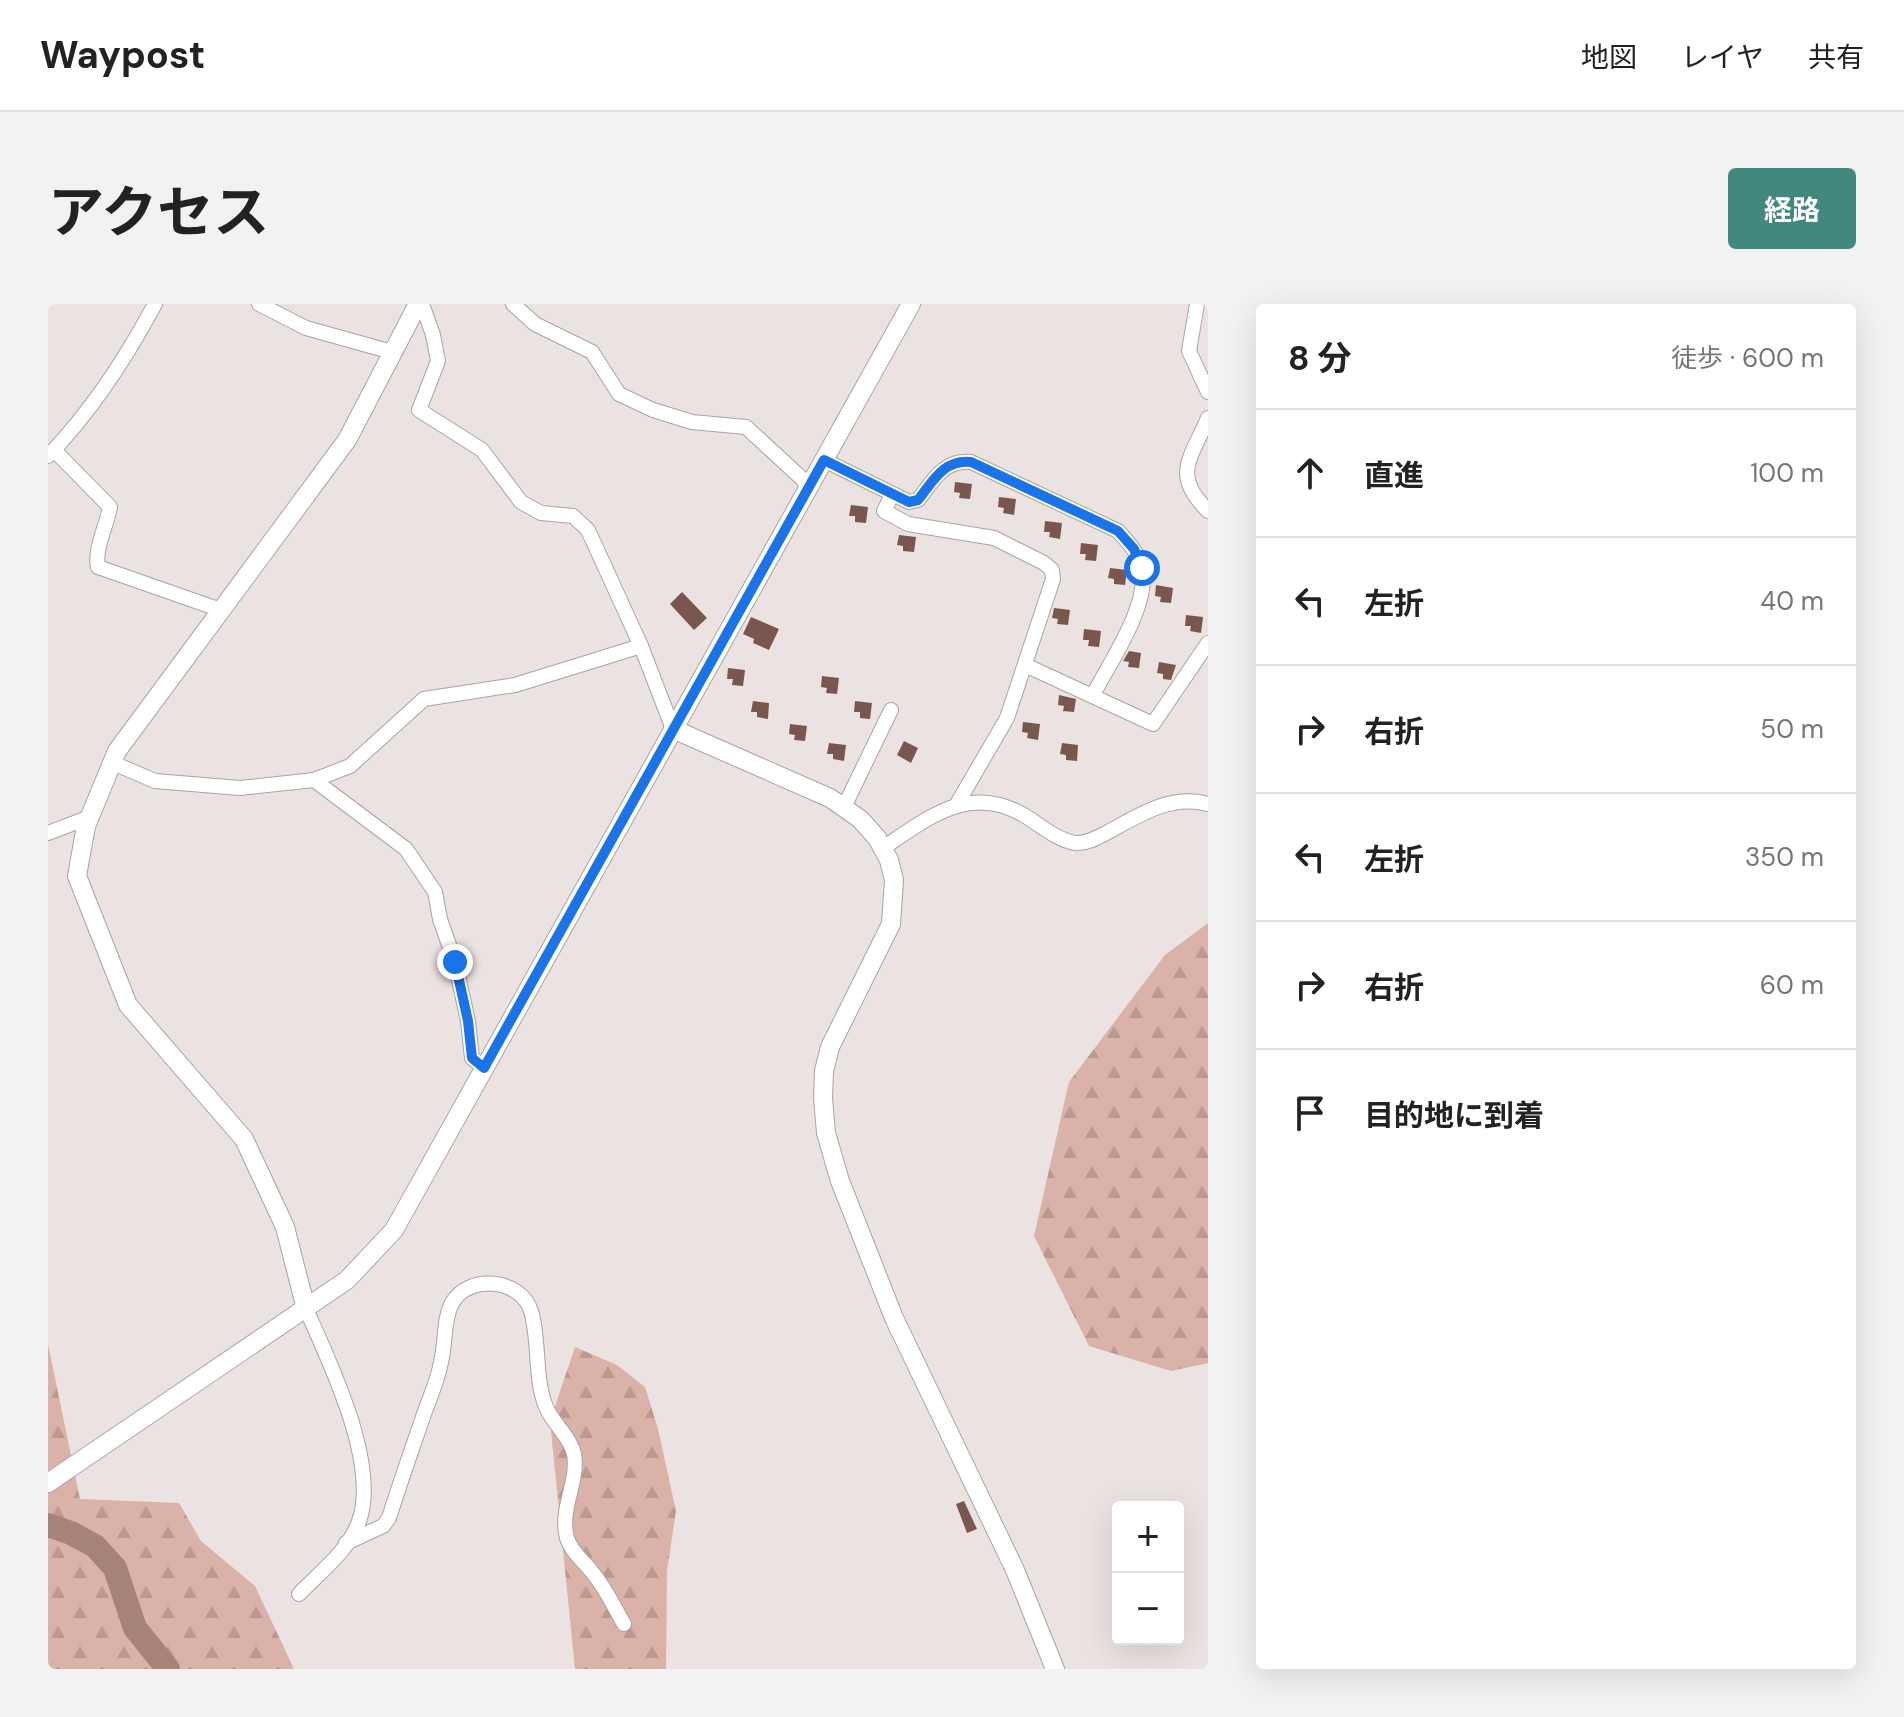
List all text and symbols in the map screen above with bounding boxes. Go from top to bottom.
text: Waypost [40,30,205,80]
text: 地図 [1581,39,1637,76]
text: レイヤ [1681,39,1764,76]
text: 共有 [1808,39,1864,76]
button: 経路 [1728,168,1856,249]
text: アクセス [48,176,269,249]
text: 8 分 [1288,336,1352,381]
text: 徒歩 · 600 m [1671,341,1824,375]
icon: ahead [1288,451,1332,495]
text: 直進 [1364,456,1424,495]
text: 100 m [1750,456,1824,490]
route start [1124,550,1160,586]
icon: left [1288,579,1332,623]
text: 左折 [1364,584,1424,623]
text: 40 m [1760,584,1824,618]
icon: right [1288,707,1332,751]
text: 右折 [1364,712,1424,751]
text: 50 m [1760,712,1824,746]
icon: left [1288,835,1332,879]
text: 左折 [1364,840,1424,879]
text: 350 m [1745,840,1824,874]
route end [437,944,473,980]
icon: right [1288,963,1332,1007]
text: 右折 [1364,968,1424,1007]
text: 60 m [1760,968,1824,1002]
icon: arrive [1288,1091,1332,1135]
text: 目的地に到着 [1364,1096,1544,1135]
map controls [1112,1501,1184,1645]
button: + [1112,1501,1184,1573]
button: − [1112,1573,1184,1645]

